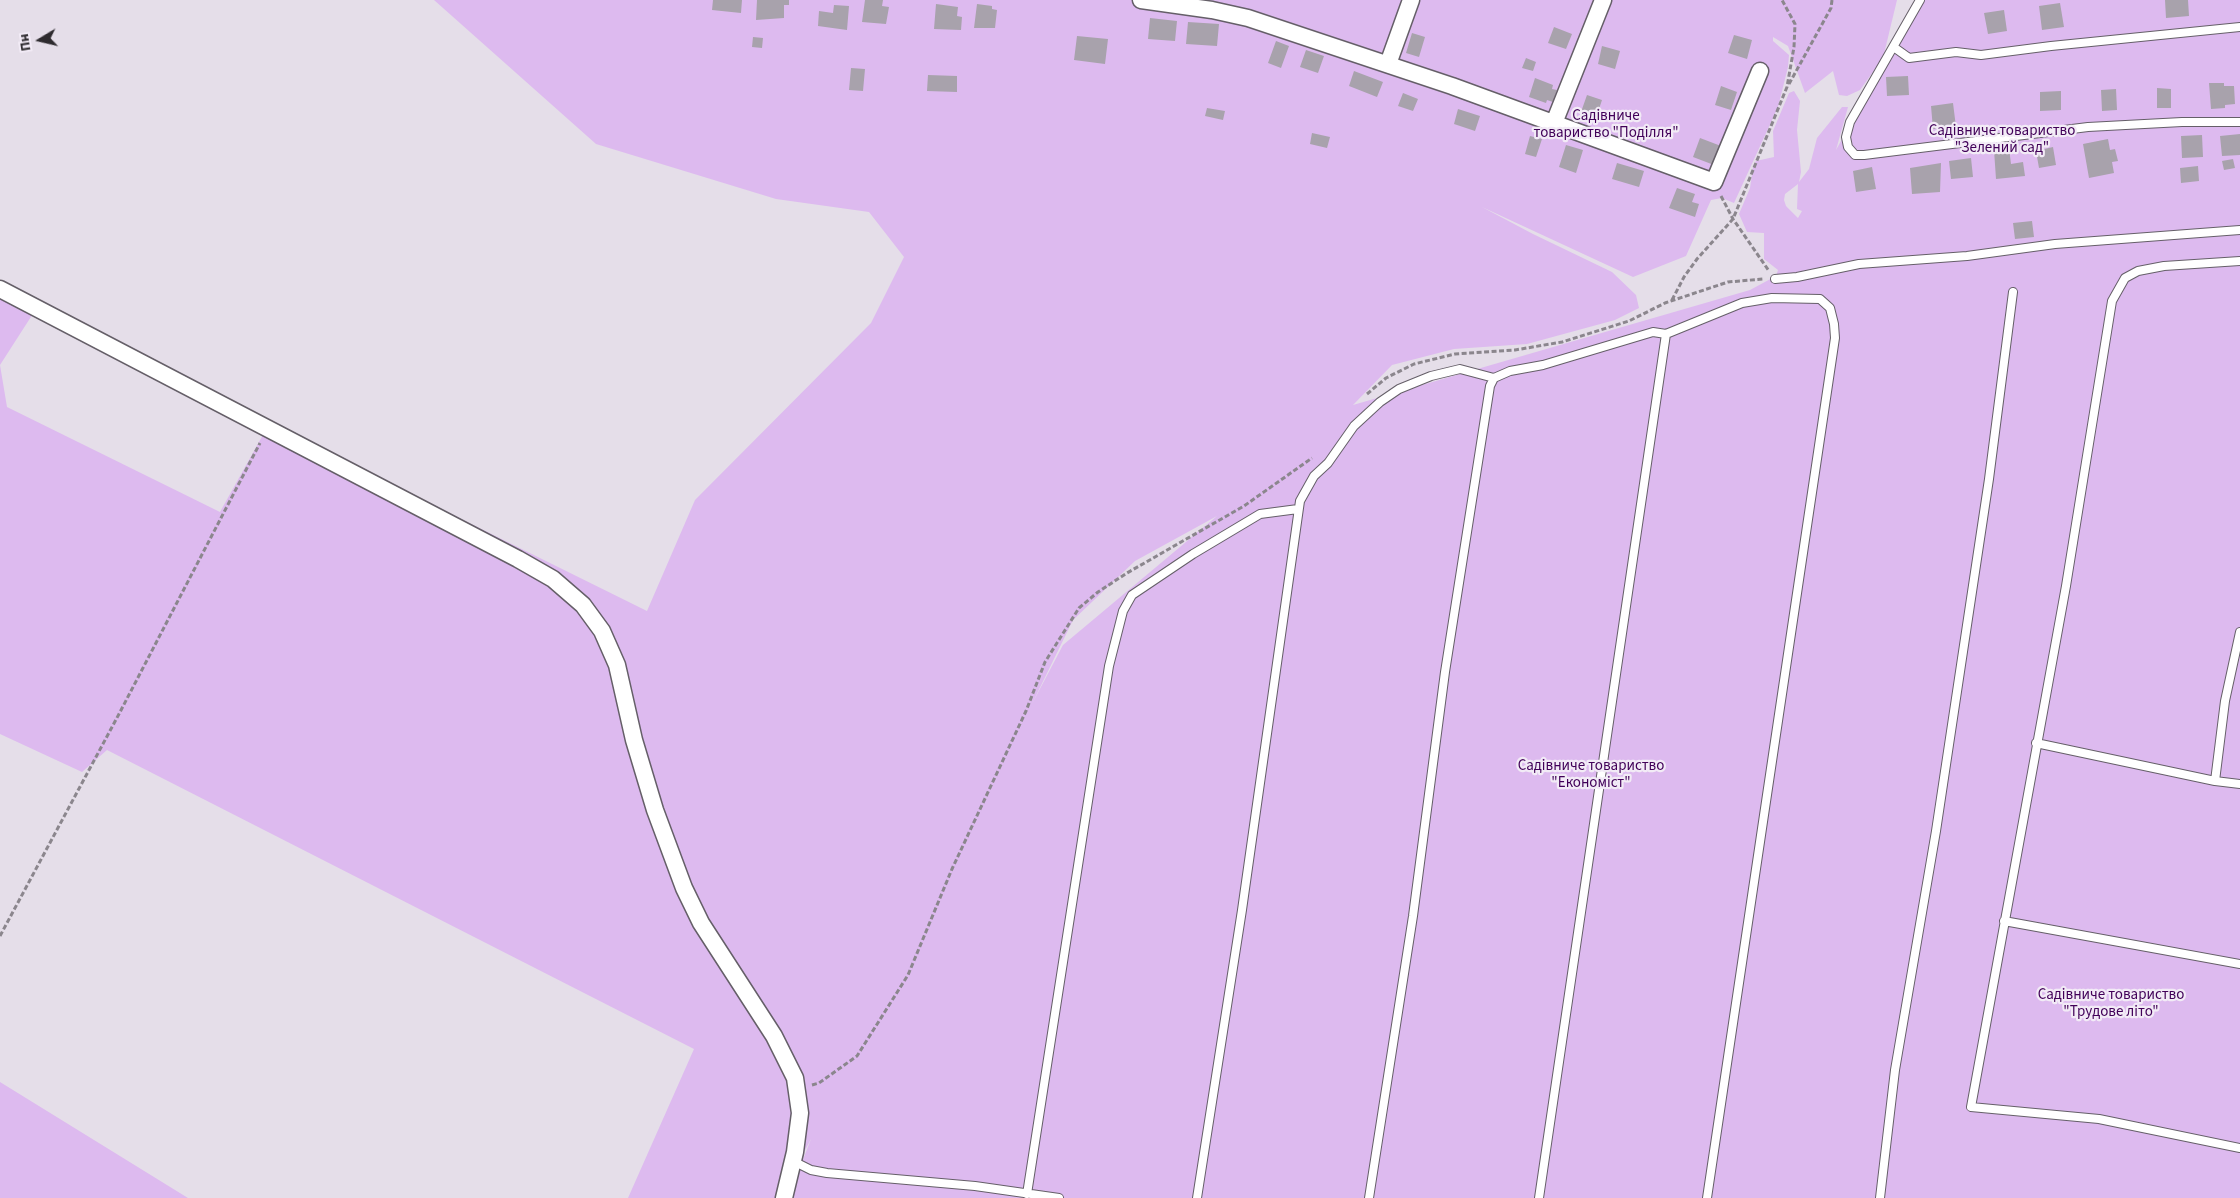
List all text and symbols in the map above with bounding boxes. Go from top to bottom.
north arrow [15,15,65,65]
text: Пн [14,32,36,53]
park label: Садівниче товариство "Поділля" [1533,108,1679,143]
park label: Садівниче товариство "Зелений сад" [1929,123,2075,158]
park label: Садівниче товариство "Економіст" [1518,758,1664,793]
park label: Садівниче товариство "Трудове літо" [2038,987,2184,1022]

